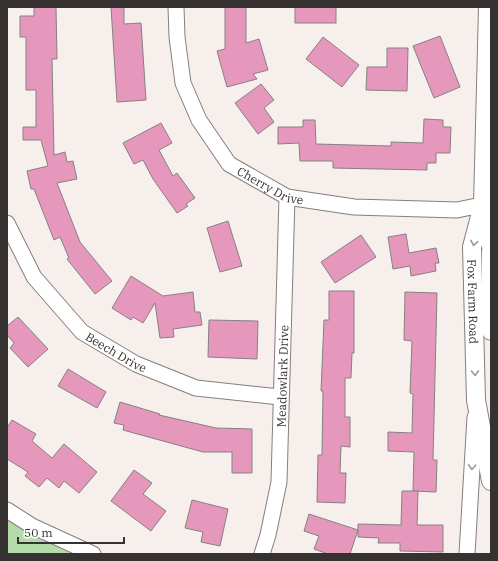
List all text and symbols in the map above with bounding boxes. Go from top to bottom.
street label: Cherry Drive [235,163,304,207]
one-way arrow [470,240,478,246]
street label: Fox Farm Road [465,259,482,344]
street label: Meadowlark Drive [273,325,291,428]
street label: Beech Drive [83,328,149,375]
one-way arrow [471,370,480,376]
one-way arrow [468,464,476,470]
scale bar [18,519,124,545]
text: 50 m [24,525,53,540]

